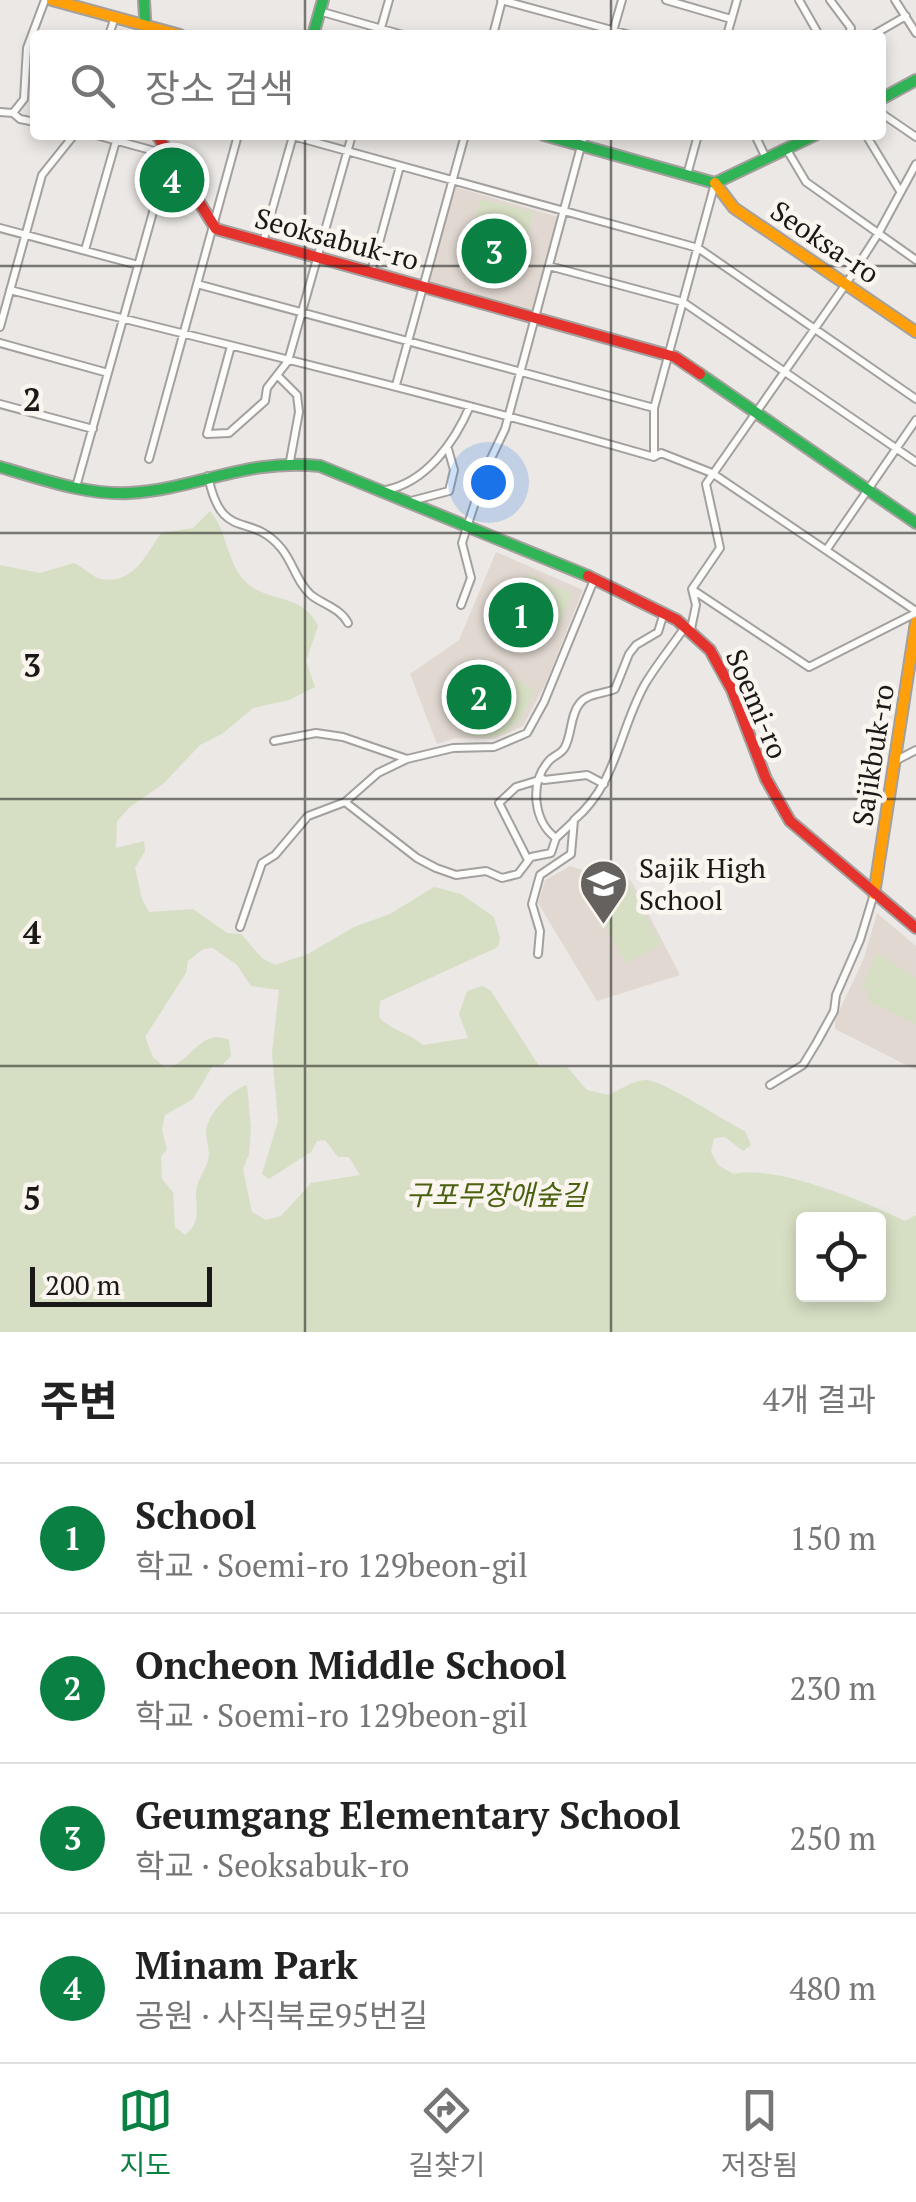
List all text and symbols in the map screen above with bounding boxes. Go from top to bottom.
search box [30,30,886,140]
icon: search [65,58,120,113]
text: 장소 검색 [145,63,294,113]
pin: 4 [140,142,204,218]
street label: Seoksa-ro [764,192,887,291]
street label: Seoksabuk-ro [251,199,423,278]
pin: 3 [462,214,526,288]
text: 2 [23,378,41,420]
your location [463,457,514,508]
pin: 1 [488,578,554,652]
text: 3 [23,644,41,686]
street label: Soemi-ro [718,644,797,764]
pin: 2 [446,660,512,734]
street label: Sajikbuk-ro [843,681,902,829]
place label: Sajik High School [639,849,766,918]
school or university icon: Sajik High School [578,858,630,926]
text: 4 [23,911,41,953]
park label: 구포무장애숲길 [406,1176,588,1213]
text: 5 [23,1177,41,1219]
map controls [796,1212,886,1302]
button: locate [796,1212,886,1302]
scale bar [30,1262,212,1306]
text: 200 m [45,1266,121,1303]
text: 주변 [40,1372,117,1428]
text: 4개 결과 [763,1378,876,1420]
text: School [135,1490,257,1540]
text: 1 [63,1517,82,1559]
text: 150 m [789,1517,876,1559]
text: 학교 · Soemi-ro 129beon-gil [135,1544,528,1586]
text: Oncheon Middle School [135,1640,567,1690]
text: 2 [63,1667,82,1709]
text: 230 m [789,1667,876,1709]
text: 학교 · Soemi-ro 129beon-gil [135,1694,528,1736]
text: Geumgang Elementary School [135,1790,681,1840]
text: 3 [63,1817,82,1859]
text: 250 m [789,1817,876,1859]
text: 학교 · Seoksabuk-ro [135,1844,410,1886]
text: Minam Park [135,1940,358,1990]
text: 4 [63,1967,82,2009]
text: 480 m [789,1967,876,2009]
text: 공원 · 사직북로95번길 [135,1994,428,2036]
tab: 지도 [118,2083,173,2183]
tab: 길찾기 [408,2083,485,2183]
tab: 저장됨 [721,2083,798,2183]

